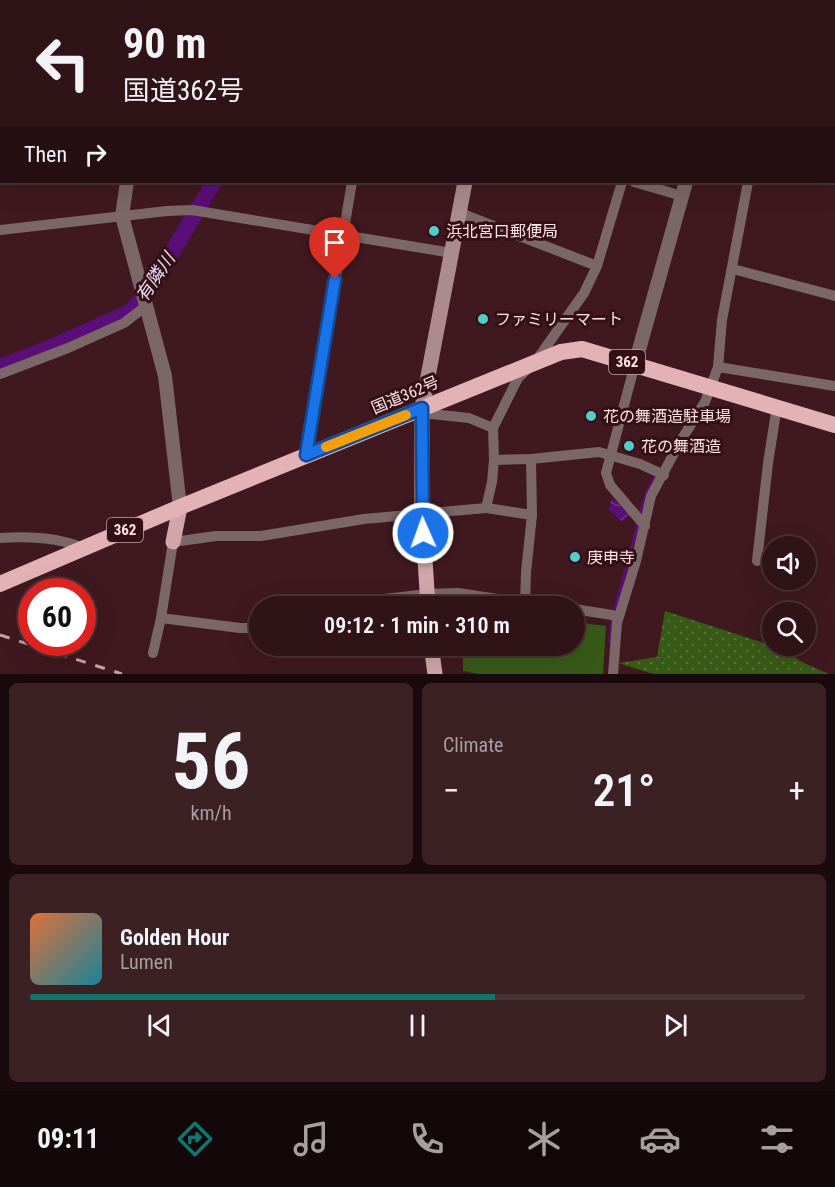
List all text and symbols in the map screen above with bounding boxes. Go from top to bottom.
text: 90 m [123,19,206,68]
icon: left [24,24,102,102]
text: 国道362号 [123,75,244,107]
icon: right [79,138,112,171]
text: Then [24,142,67,167]
pin [309,217,360,279]
place label: 浜北宮口郵便局 [446,222,558,241]
marker: 浜北宮口郵便局 [427,224,441,238]
icon: arrive [318,226,351,259]
water label: 有隣川 [131,247,180,305]
place label: ファミリーマート [495,310,623,329]
marker: ファミリーマート [476,312,490,326]
road number: 362 [609,350,645,374]
street label: 国道362号 [368,372,442,418]
place label: 花の舞酒造駐車場 [603,407,731,426]
marker: 花の舞酒造駐車場 [584,409,598,423]
place label: 花の舞酒造 [641,437,721,456]
marker: 花の舞酒造 [622,439,636,453]
position arrow [391,501,455,565]
road number: 362 [107,518,143,542]
map controls [762,536,816,656]
button: sound [762,536,816,590]
place label: 庚申寺 [587,548,635,567]
marker: 庚申寺 [568,550,582,564]
speed limit sign: 60 [18,578,96,656]
button: search [762,602,816,656]
text: 09:12 · 1 min · 310 m [324,613,510,638]
text: 56 [172,716,250,807]
text: Climate [443,733,503,757]
text: 21° [593,764,655,817]
text: − [443,771,460,810]
text: + [789,771,805,810]
text: km/h [190,801,232,825]
text: Golden Hour [120,925,229,950]
text: Lumen [120,950,173,974]
icon: previous [143,1009,176,1042]
icon: pause [401,1009,434,1042]
icon: next [659,1009,692,1042]
icon: directions [174,1118,216,1160]
icon: music [290,1118,332,1160]
icon: phone [406,1118,448,1160]
icon: climate [523,1118,565,1160]
icon: car [639,1118,681,1160]
icon: filters [756,1118,798,1160]
text: 09:11 [37,1123,99,1155]

